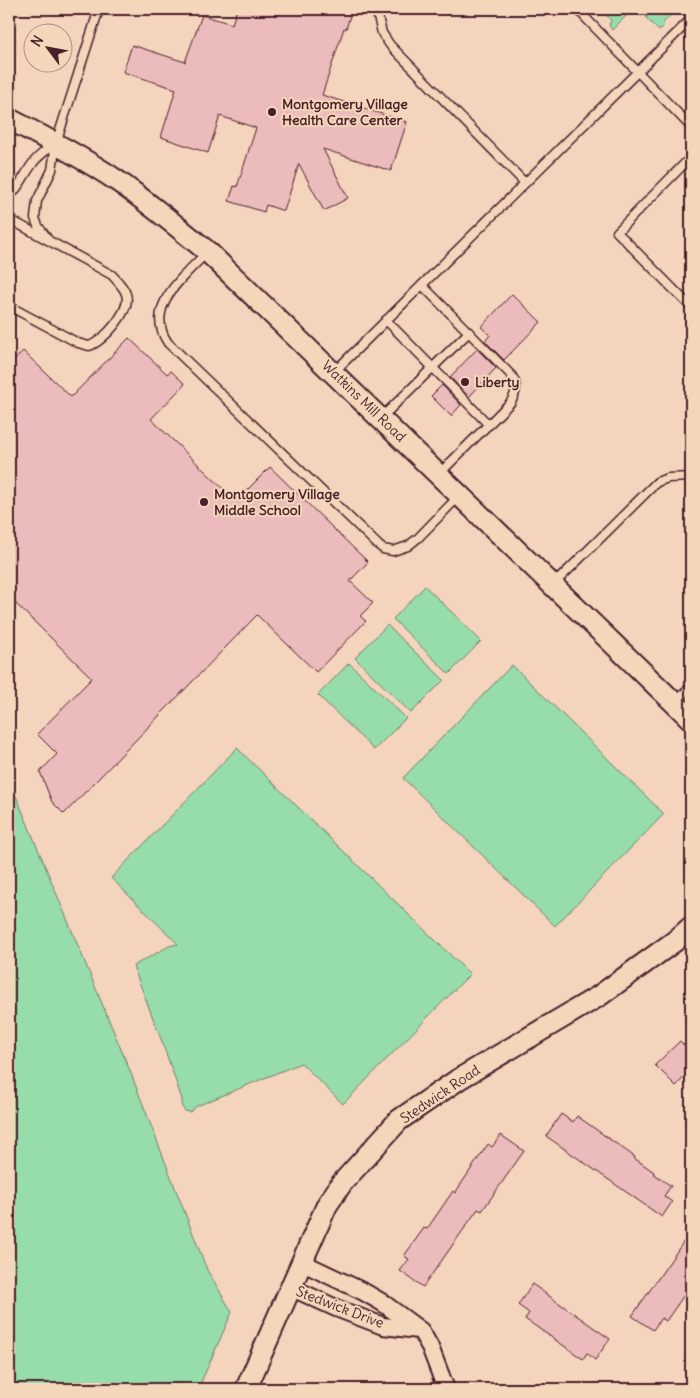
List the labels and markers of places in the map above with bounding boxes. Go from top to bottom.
place label: Montgomery Village Health Care Center [282,95,408,129]
marker: Montgomery Village Health Care Center [266,106,278,118]
place label: Liberty [475,373,519,391]
marker: Liberty [459,376,471,388]
place label: Montgomery Village Middle School [214,485,340,519]
marker: Montgomery Village Middle School [198,496,210,508]

